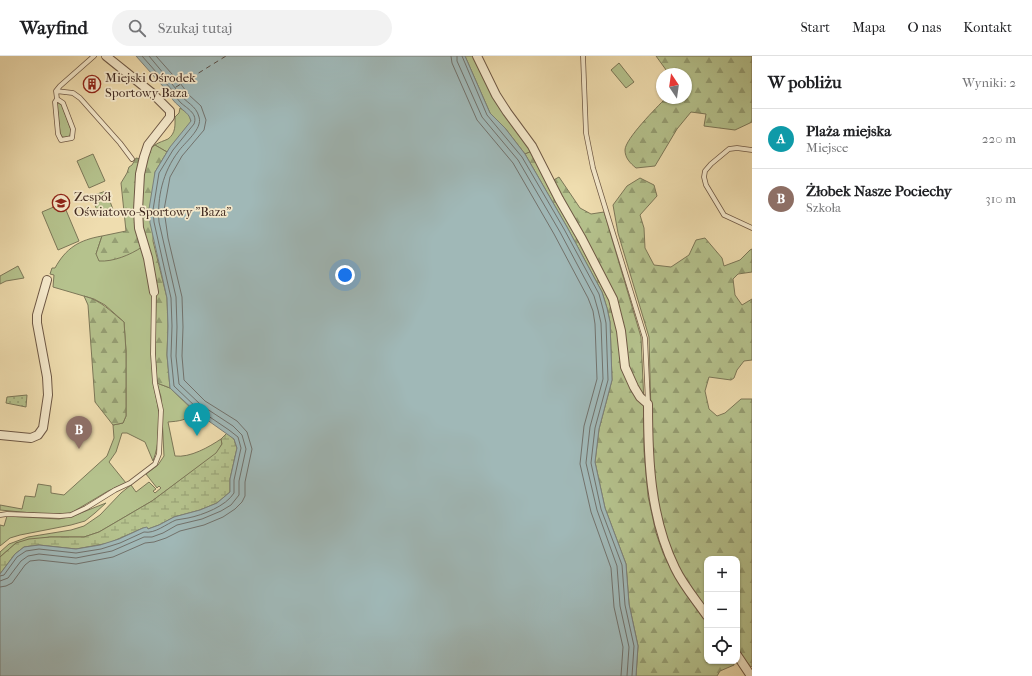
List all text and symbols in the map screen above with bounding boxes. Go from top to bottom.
search box [112,10,392,46]
text: Wayfind [20,17,88,39]
icon: search [126,17,148,39]
text: Szukaj tutaj [158,19,232,37]
text: Start [800,19,830,36]
text: Mapa [852,19,885,36]
text: O nas [907,19,941,36]
text: Kontakt [963,19,1012,36]
north arrow [656,68,692,104]
place label: Miejski Ośrodek Sportowy Baza [105,70,196,100]
text: W pobliżu [768,72,842,92]
building icon: Miejski Ośrodek Sportowy Baza [82,74,102,94]
text: Wyniki: 2 [962,75,1016,90]
text: Plaża miejska [806,122,891,140]
text: A [777,131,785,146]
text: 220 m [982,131,1016,146]
text: Miejsce [806,140,848,155]
text: Żłobek Nasze Pociechy [806,182,952,200]
place label: Zespół Oświatowo-Sportowy "Baza" [74,189,231,219]
text: B [777,191,785,206]
text: 310 m [985,191,1016,206]
school or university icon: Zespół Oświatowo-Sportowy "Baza" [51,193,71,213]
text: Szkoła [806,200,841,215]
your location [335,265,355,285]
pin: A [184,403,210,436]
pin: B [66,416,92,449]
map controls [704,556,740,664]
button: + [704,556,740,592]
button: − [704,592,740,628]
button: locate [704,628,740,664]

